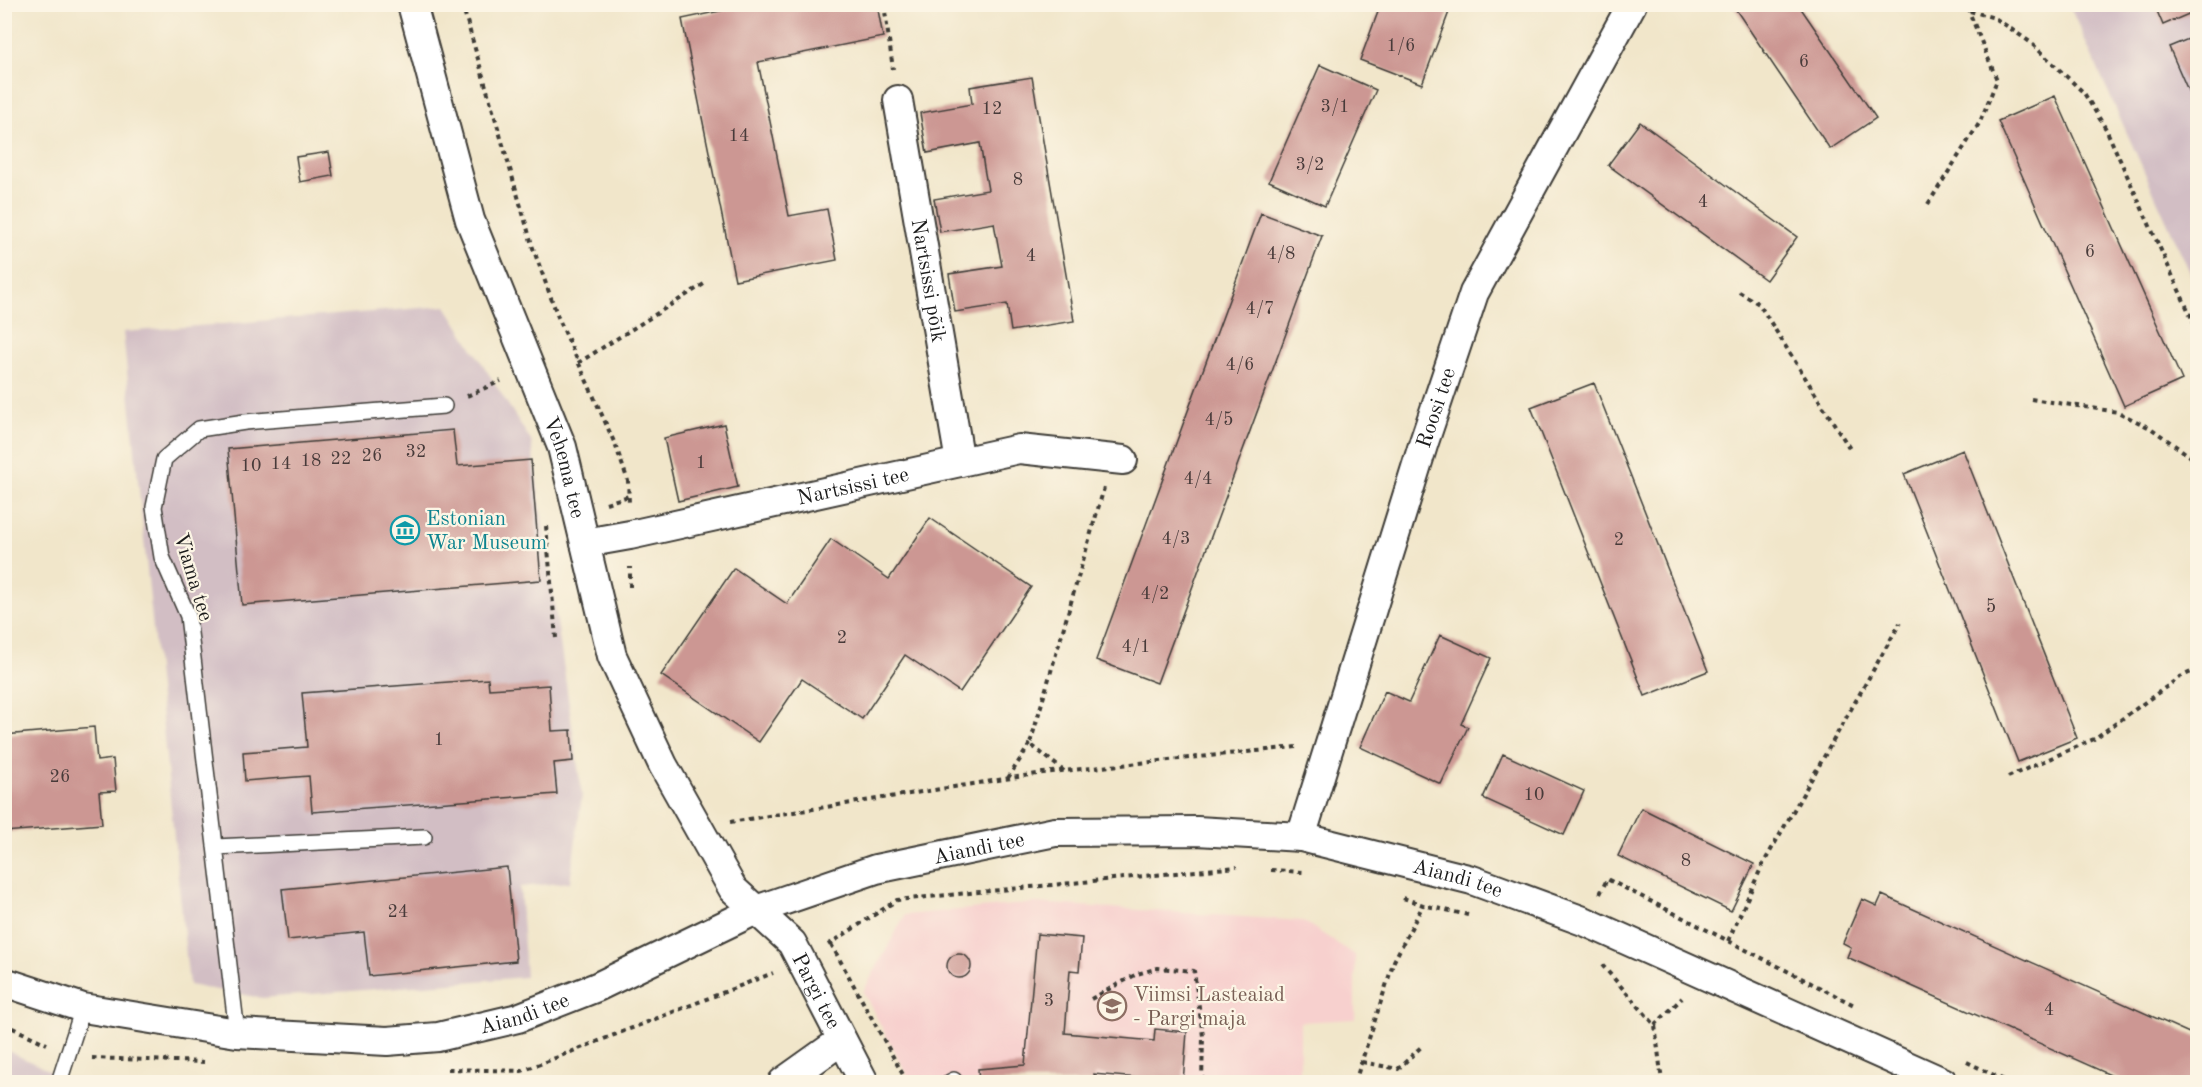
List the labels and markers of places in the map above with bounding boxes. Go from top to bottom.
place label: Estonian War Museum [426,509,547,554]
museum icon: Estonian War Museum [389,514,421,546]
place label: Viimsi Lasteaiad - Pargi maja [1133,985,1285,1030]
school or university icon: Viimsi Lasteaiad - Pargi maja [1096,990,1128,1022]

